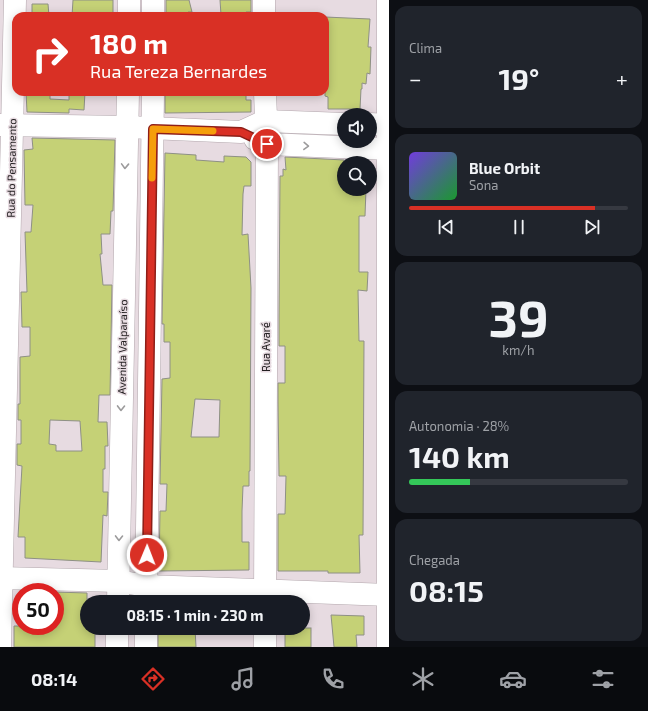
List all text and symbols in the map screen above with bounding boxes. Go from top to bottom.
text: 180 m [90,26,168,60]
icon: right [24,28,76,80]
text: Clima [409,40,442,56]
text: Rua Tereza Bernardes [90,60,267,82]
text: 19° [498,60,539,96]
text: − [409,65,422,91]
text: + [616,65,628,91]
map controls [337,108,377,196]
button: sound [337,108,377,148]
street label: Rua do Pensamento [4,118,18,218]
pin [250,127,284,161]
icon: arrive [256,133,278,155]
one-way arrow [303,142,309,150]
button: search [337,156,377,196]
text: Blue Orbit [469,159,540,177]
one-way arrow [121,163,130,169]
text: Sona [469,177,498,193]
icon: previous [435,216,457,238]
icon: pause [508,216,530,238]
icon: next [581,216,603,238]
text: 39 [488,285,549,347]
street label: Avenida Valparaíso [115,299,129,395]
street label: Rua Avaré [259,322,272,372]
text: km/h [502,342,535,358]
one-way arrow [117,405,125,411]
text: Autonomia · 28% [409,418,509,434]
text: 140 km [409,438,510,474]
position arrow [126,534,168,576]
one-way arrow [115,535,123,541]
text: Chegada [409,552,460,568]
text: 08:15 [409,572,484,608]
speed limit sign: 50 [12,583,64,635]
text: 08:15 · 1 min · 230 m [126,606,264,624]
icon: directions [139,665,167,693]
icon: music [229,665,257,693]
icon: phone [319,665,347,693]
icon: climate [409,665,437,693]
icon: car [499,665,527,693]
icon: filters [589,665,617,693]
text: 08:14 [31,668,77,690]

